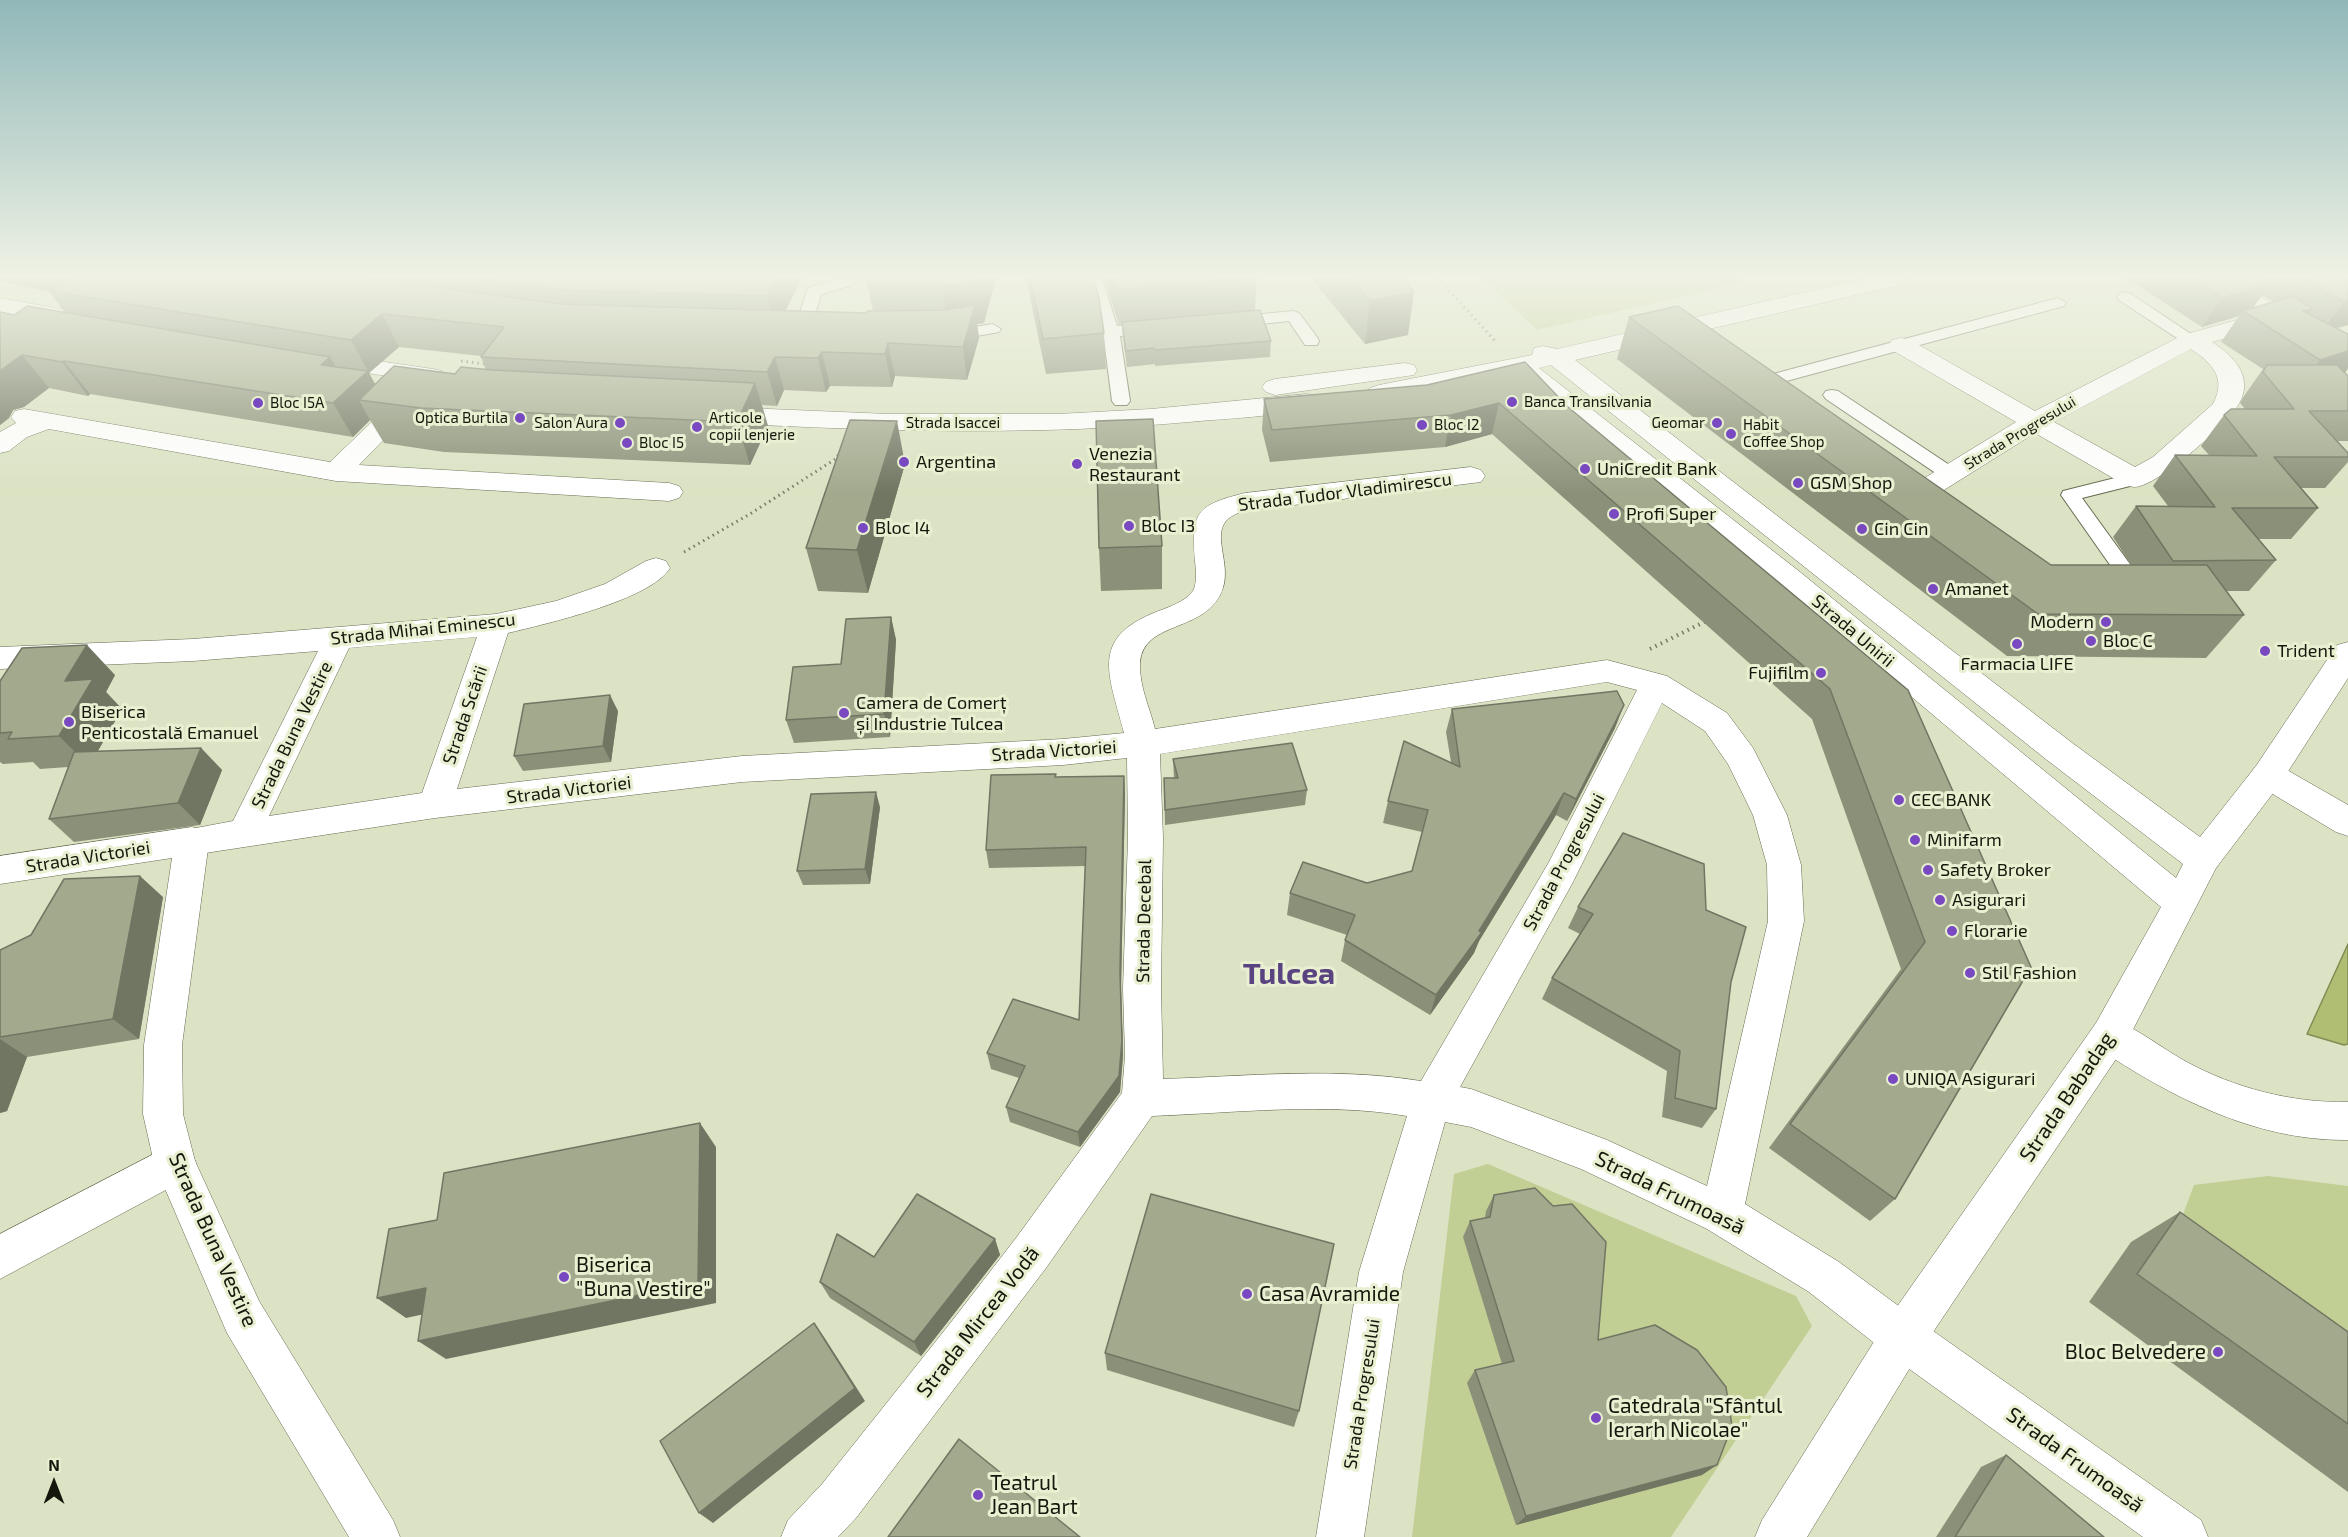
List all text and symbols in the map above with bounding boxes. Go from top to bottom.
place label: Banca Transilvania [1524,393,1652,411]
street label: Strada Progresului [1961,393,2079,473]
place label: Bloc I5A [270,394,324,412]
marker: Banca Transilvania [1505,395,1519,409]
marker: Bloc I5A [251,396,265,410]
place label: Optica Burtila [415,409,508,427]
place label: Articole copii lenjerie [709,409,795,444]
marker: Optica Burtila [513,411,527,425]
place label: Salon Aura [534,414,608,432]
street label: Strada Isaccei [906,414,1000,432]
place label: Geomar [1652,414,1705,432]
marker: Salon Aura [613,416,627,430]
place label: Bloc I2 [1434,416,1479,434]
marker: Geomar [1710,416,1724,430]
place label: Habit Coffee Shop [1743,416,1824,451]
marker: Bloc I2 [1415,418,1429,432]
marker: Articole copii lenjerie [690,420,704,434]
marker: Habit Coffee Shop [1724,427,1738,441]
place label: Bloc I5 [639,434,684,452]
marker: Bloc I5 [620,436,634,450]
place label: Venezia Restaurant [1089,443,1180,486]
place label: Argentina [916,451,996,473]
marker: Argentina [897,455,911,469]
marker: Venezia Restaurant [1070,457,1084,471]
place label: UniCredit Bank [1597,458,1717,480]
marker: UniCredit Bank [1578,462,1592,476]
street label: Strada Tudor Vladimirescu [1237,468,1453,516]
place label: GSM Shop [1810,472,1892,494]
marker: GSM Shop [1791,476,1805,490]
place label: Profi Super [1626,503,1716,525]
marker: Profi Super [1607,507,1621,521]
place label: Bloc I3 [1141,515,1195,537]
place label: Bloc I4 [875,517,930,539]
place label: Cin Cin [1874,518,1928,540]
marker: Bloc I3 [1122,519,1136,533]
marker: Bloc I4 [856,521,870,535]
marker: Cin Cin [1855,522,1869,536]
place label: Amanet [1945,578,2009,600]
marker: Amanet [1926,582,1940,596]
street label: Strada Unirii [1807,590,1899,672]
street label: Strada Mihai Eminescu [329,609,517,649]
place label: Modern [2030,611,2094,633]
marker: Modern [2099,615,2113,629]
place label: Bloc C [2103,630,2153,652]
marker: Bloc C [2084,634,2098,648]
marker: Farmacia LIFE [2010,637,2024,651]
place label: Trident [2277,640,2335,662]
marker: Trident [2258,644,2272,658]
place label: Farmacia LIFE [1961,653,2073,675]
street label: Strada Buna Vestire [247,658,337,812]
place label: Fujifilm [1748,662,1809,684]
street label: Strada Scării [438,663,492,767]
marker: Fujifilm [1814,666,1828,680]
place label: Camera de Comerț și Industrie Tulcea [856,692,1007,734]
place label: Biserica Penticostală Emanuel [81,701,258,744]
marker: Camera de Comerț și Industrie Tulcea [837,706,851,720]
marker: Biserica Penticostală Emanuel [62,715,76,729]
street label: Strada Victoriei [991,736,1117,766]
street label: Strada Victoriei [506,772,632,808]
place label: CEC BANK [1911,789,1991,811]
street label: Strada Progresului [1519,790,1609,934]
marker: CEC BANK [1892,793,1906,807]
place label: Minifarm [1927,829,2002,851]
marker: Minifarm [1908,833,1922,847]
street label: Strada Victoriei [24,837,152,877]
street label: Strada Decebal [1132,859,1156,983]
place label: Safety Broker [1940,859,2051,881]
marker: Safety Broker [1921,863,1935,877]
place label: Asigurari [1952,889,2026,911]
marker: Asigurari [1933,893,1947,907]
place label: Florarie [1964,920,2028,942]
marker: Florarie [1945,924,1959,938]
district label: Tulcea [1243,956,1335,992]
place label: Stil Fashion [1982,962,2077,984]
marker: Stil Fashion [1963,966,1977,980]
street label: Strada Babadag [2014,1027,2120,1167]
place label: UNIQA Asigurari [1905,1068,2035,1090]
marker: UNIQA Asigurari [1886,1072,1900,1086]
street label: Strada Frumoasă [1591,1146,1749,1240]
street label: Strada Buna Vestire [163,1149,263,1331]
street label: Strada Mircea Vodă [911,1241,1045,1403]
place label: Biserica "Buna Vestire" [576,1252,711,1302]
marker: Biserica "Buna Vestire" [557,1270,571,1284]
place label: Casa Avramide [1259,1281,1400,1307]
marker: Casa Avramide [1240,1287,1254,1301]
street label: Strada Progresului [1339,1317,1385,1471]
place label: Bloc Belvedere [2065,1339,2206,1365]
marker: Bloc Belvedere [2211,1345,2225,1359]
place label: Catedrala "Sfântul Ierarh Nicolae" [1608,1393,1782,1443]
street label: Strada Frumoasă [2002,1402,2148,1518]
marker: Catedrala "Sfântul Ierarh Nicolae" [1589,1411,1603,1425]
north arrow [24,1453,84,1513]
text: N [48,1455,60,1474]
place label: Teatrul Jean Bart [990,1470,1078,1520]
marker: Teatrul Jean Bart [971,1488,985,1502]

